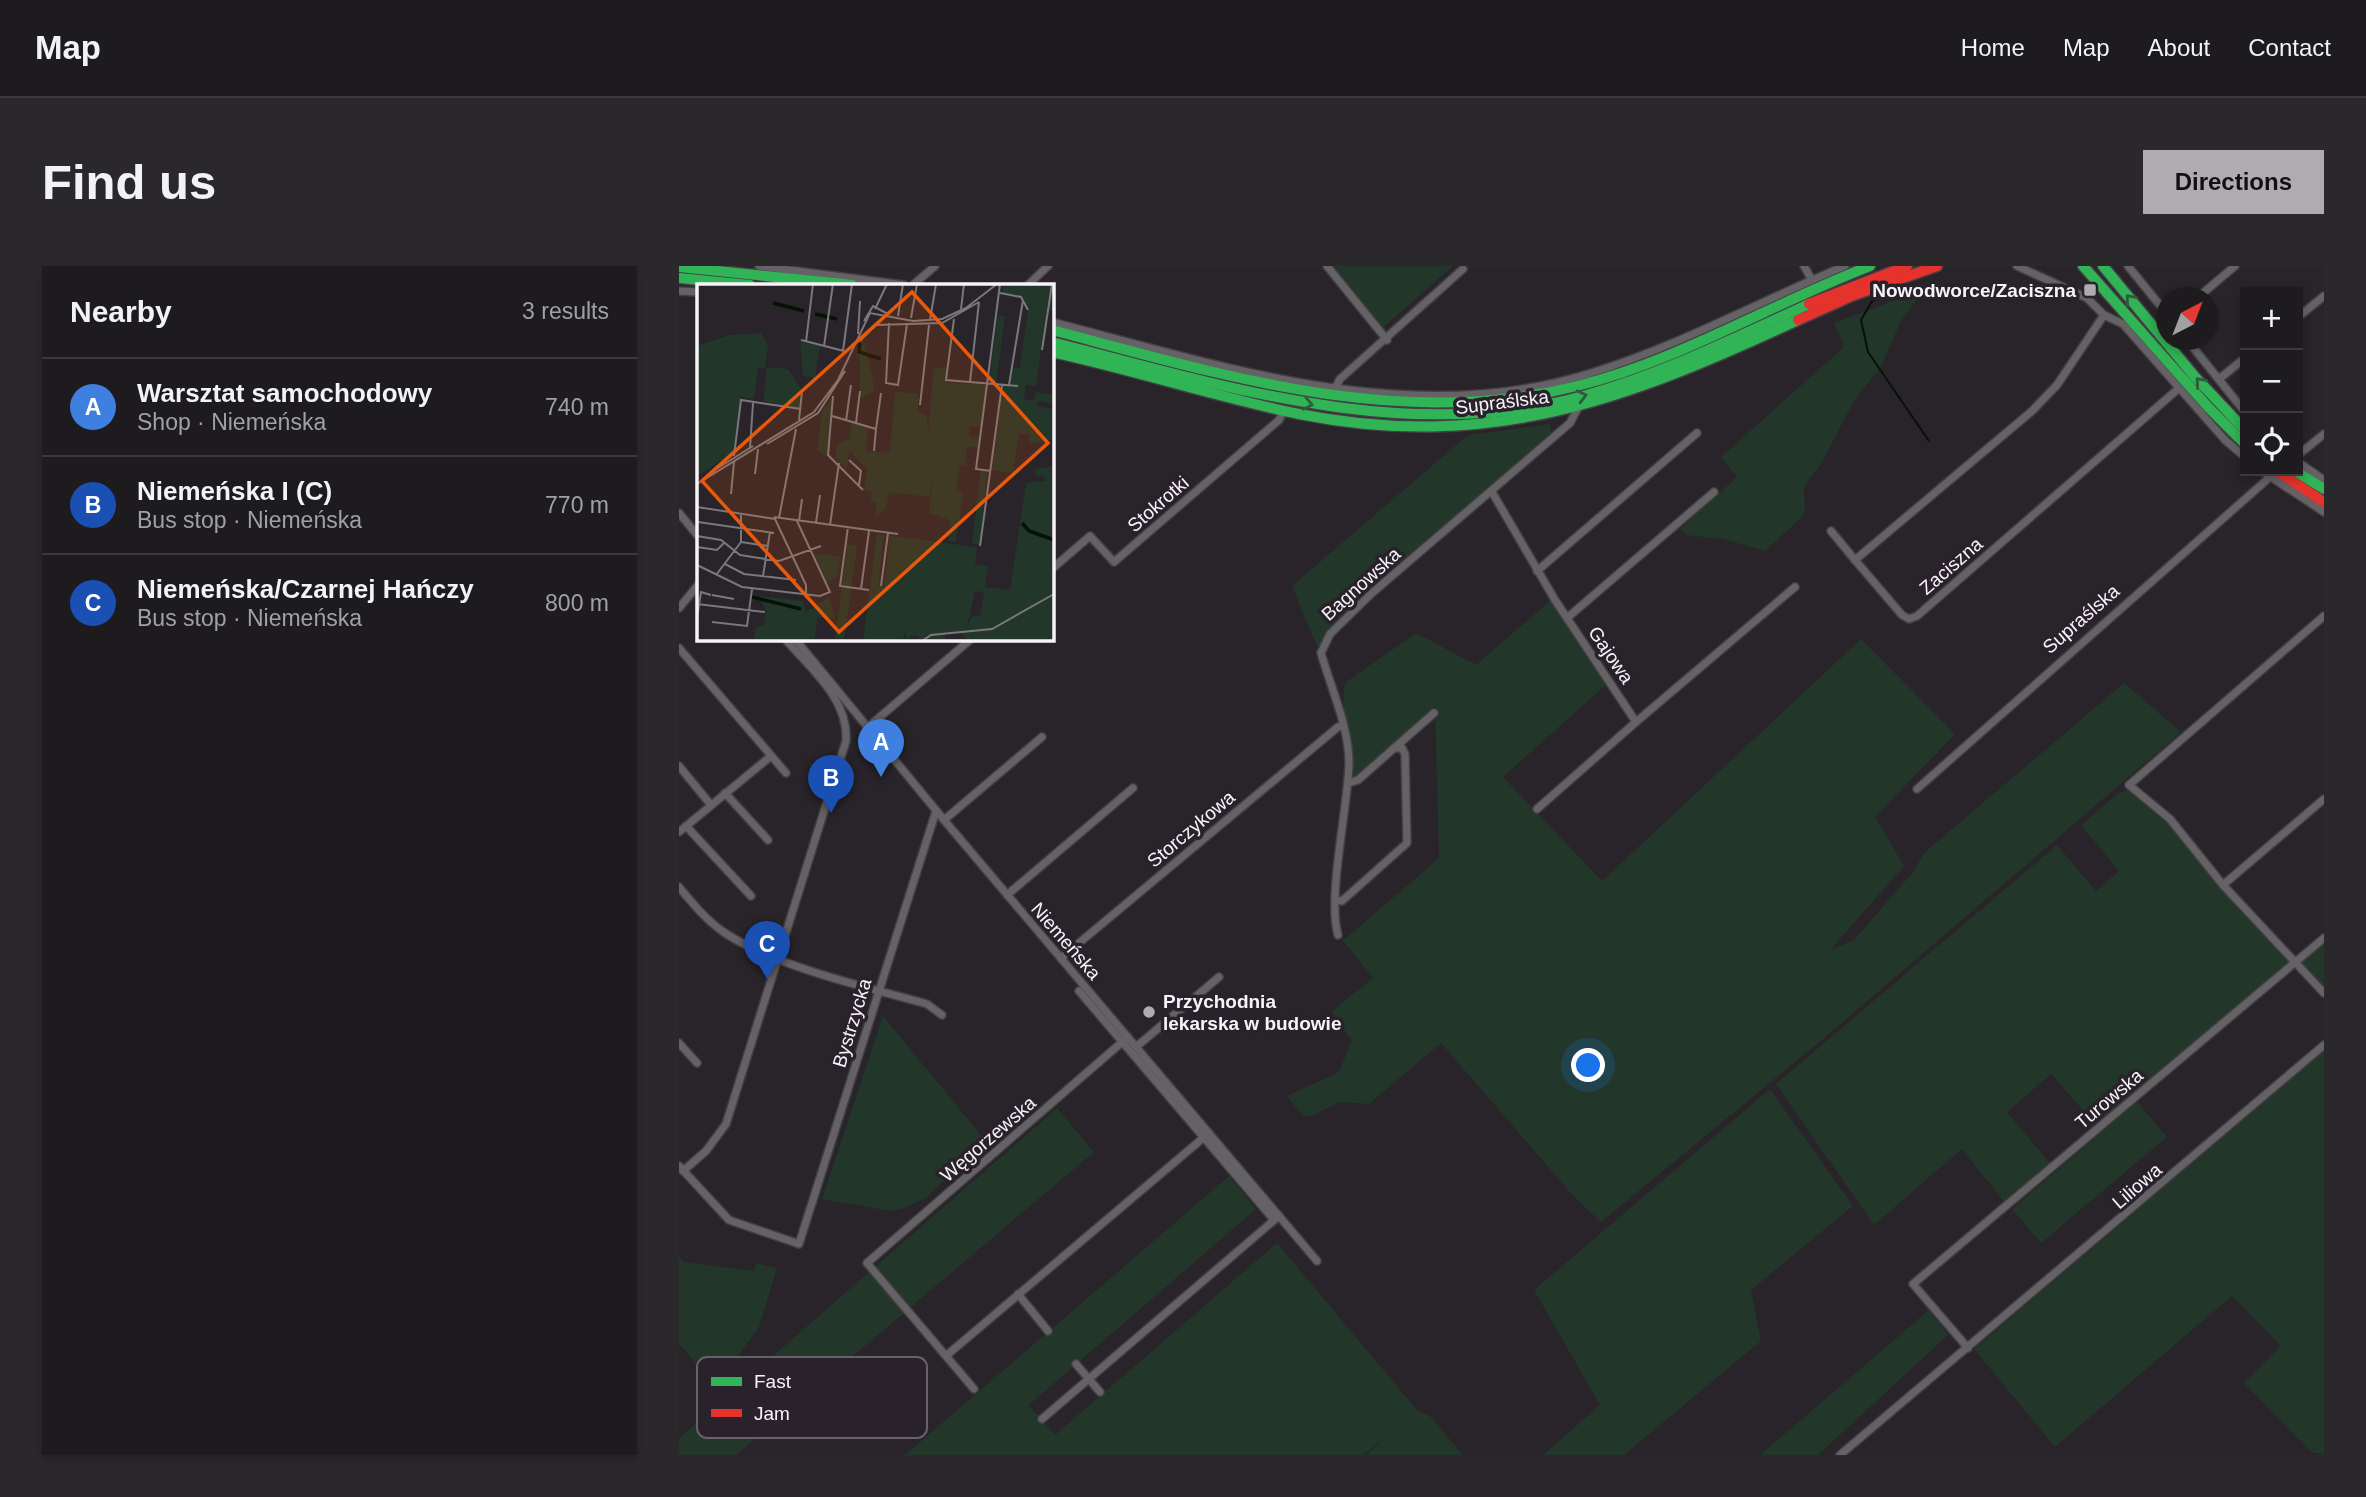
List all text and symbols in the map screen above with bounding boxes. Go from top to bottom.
text: Map [35,29,101,66]
text: Home [1961,34,2025,61]
text: Map [2063,34,2110,61]
text: About [2148,34,2210,61]
text: Contact [2248,34,2331,61]
button: Directions [2143,150,2324,214]
text: Find us [42,155,216,209]
place label: Nowodworce/Zaciszna [1872,280,2076,301]
marker: Nowodworce/Zaciszna [2082,282,2098,298]
inset map [697,284,1053,640]
north arrow [2156,287,2219,350]
map controls [2240,287,2303,476]
button: + [2240,287,2303,350]
text: Nearby [70,295,172,328]
one-way arrow [2126,295,2138,308]
text: 3 results [522,298,609,324]
button: − [2240,350,2303,413]
one-way arrow [2196,377,2208,390]
text: Warsztat samochodowy [137,378,432,408]
street label: Supraślska [1454,386,1550,418]
one-way arrow [1576,390,1588,404]
text: A [85,394,101,420]
text: 740 m [545,394,609,420]
one-way arrow [1302,396,1314,411]
text: Shop · Niemeńska [137,409,326,435]
button: locate [2240,413,2303,476]
street label: Stokrotki [1123,472,1193,536]
text: Niemeńska I (C) [137,476,332,506]
text: B [85,492,101,518]
text: 770 m [545,492,609,518]
text: Bus stop · Niemeńska [137,507,362,533]
street label: Zaciszna [1915,533,1987,599]
street label: Bagnowska [1317,543,1405,625]
text: Niemeńska/Czarnej Hańczy [137,574,474,604]
street label: Supraślska [2039,580,2124,658]
text: C [85,590,101,616]
text: 800 m [545,590,609,616]
text: Bus stop · Niemeńska [137,605,362,631]
street label: Gajowa [1584,622,1638,688]
pin: A [858,719,904,777]
pin: B [808,755,854,813]
street label: Storczykowa [1143,786,1239,872]
street label: Niemeńska [1027,898,1105,984]
pin: C [744,921,790,979]
street label: Bystrzycka [829,976,876,1070]
place label: Przychodnia lekarska w budowie [1163,991,1341,1034]
marker: Przychodnia lekarska w budowie [1141,1004,1157,1020]
your location [1571,1048,1605,1082]
street label: Turowska [2071,1064,2147,1133]
street label: Węgorzewska [936,1092,1040,1186]
street label: Liliowa [2108,1159,2166,1213]
legend [697,1357,927,1438]
text: Fast [754,1371,792,1392]
text: Jam [754,1403,790,1424]

